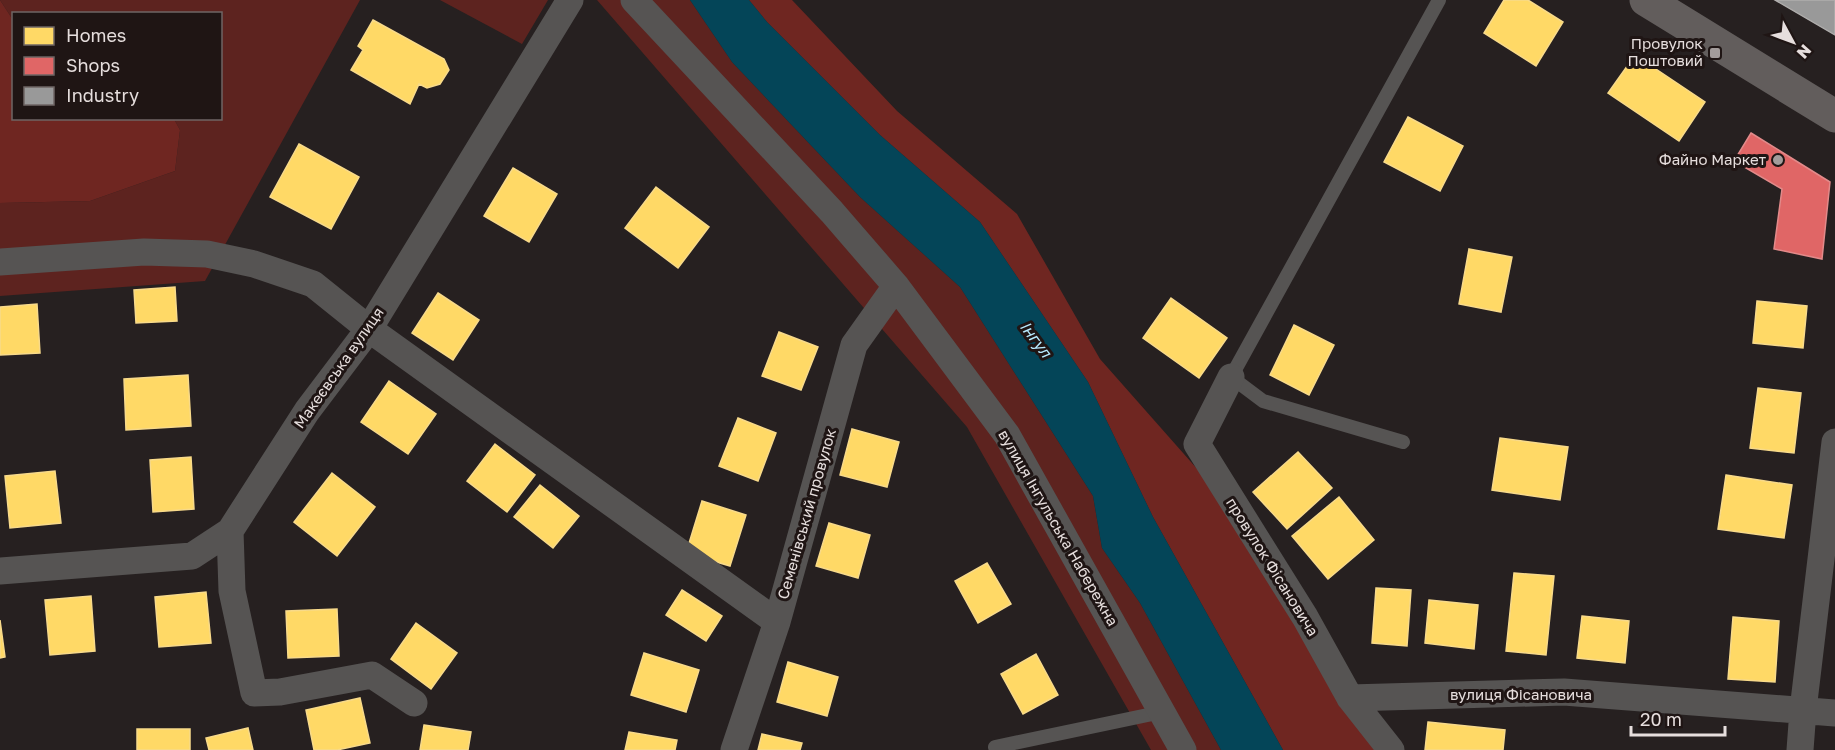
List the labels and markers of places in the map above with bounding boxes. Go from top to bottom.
place label: Провулок Поштовий [1628,34,1703,69]
marker: Провулок Поштовий [1708,46,1722,60]
place label: Файно Маркет [1659,150,1767,168]
marker: Файно Маркет [1771,153,1785,167]

